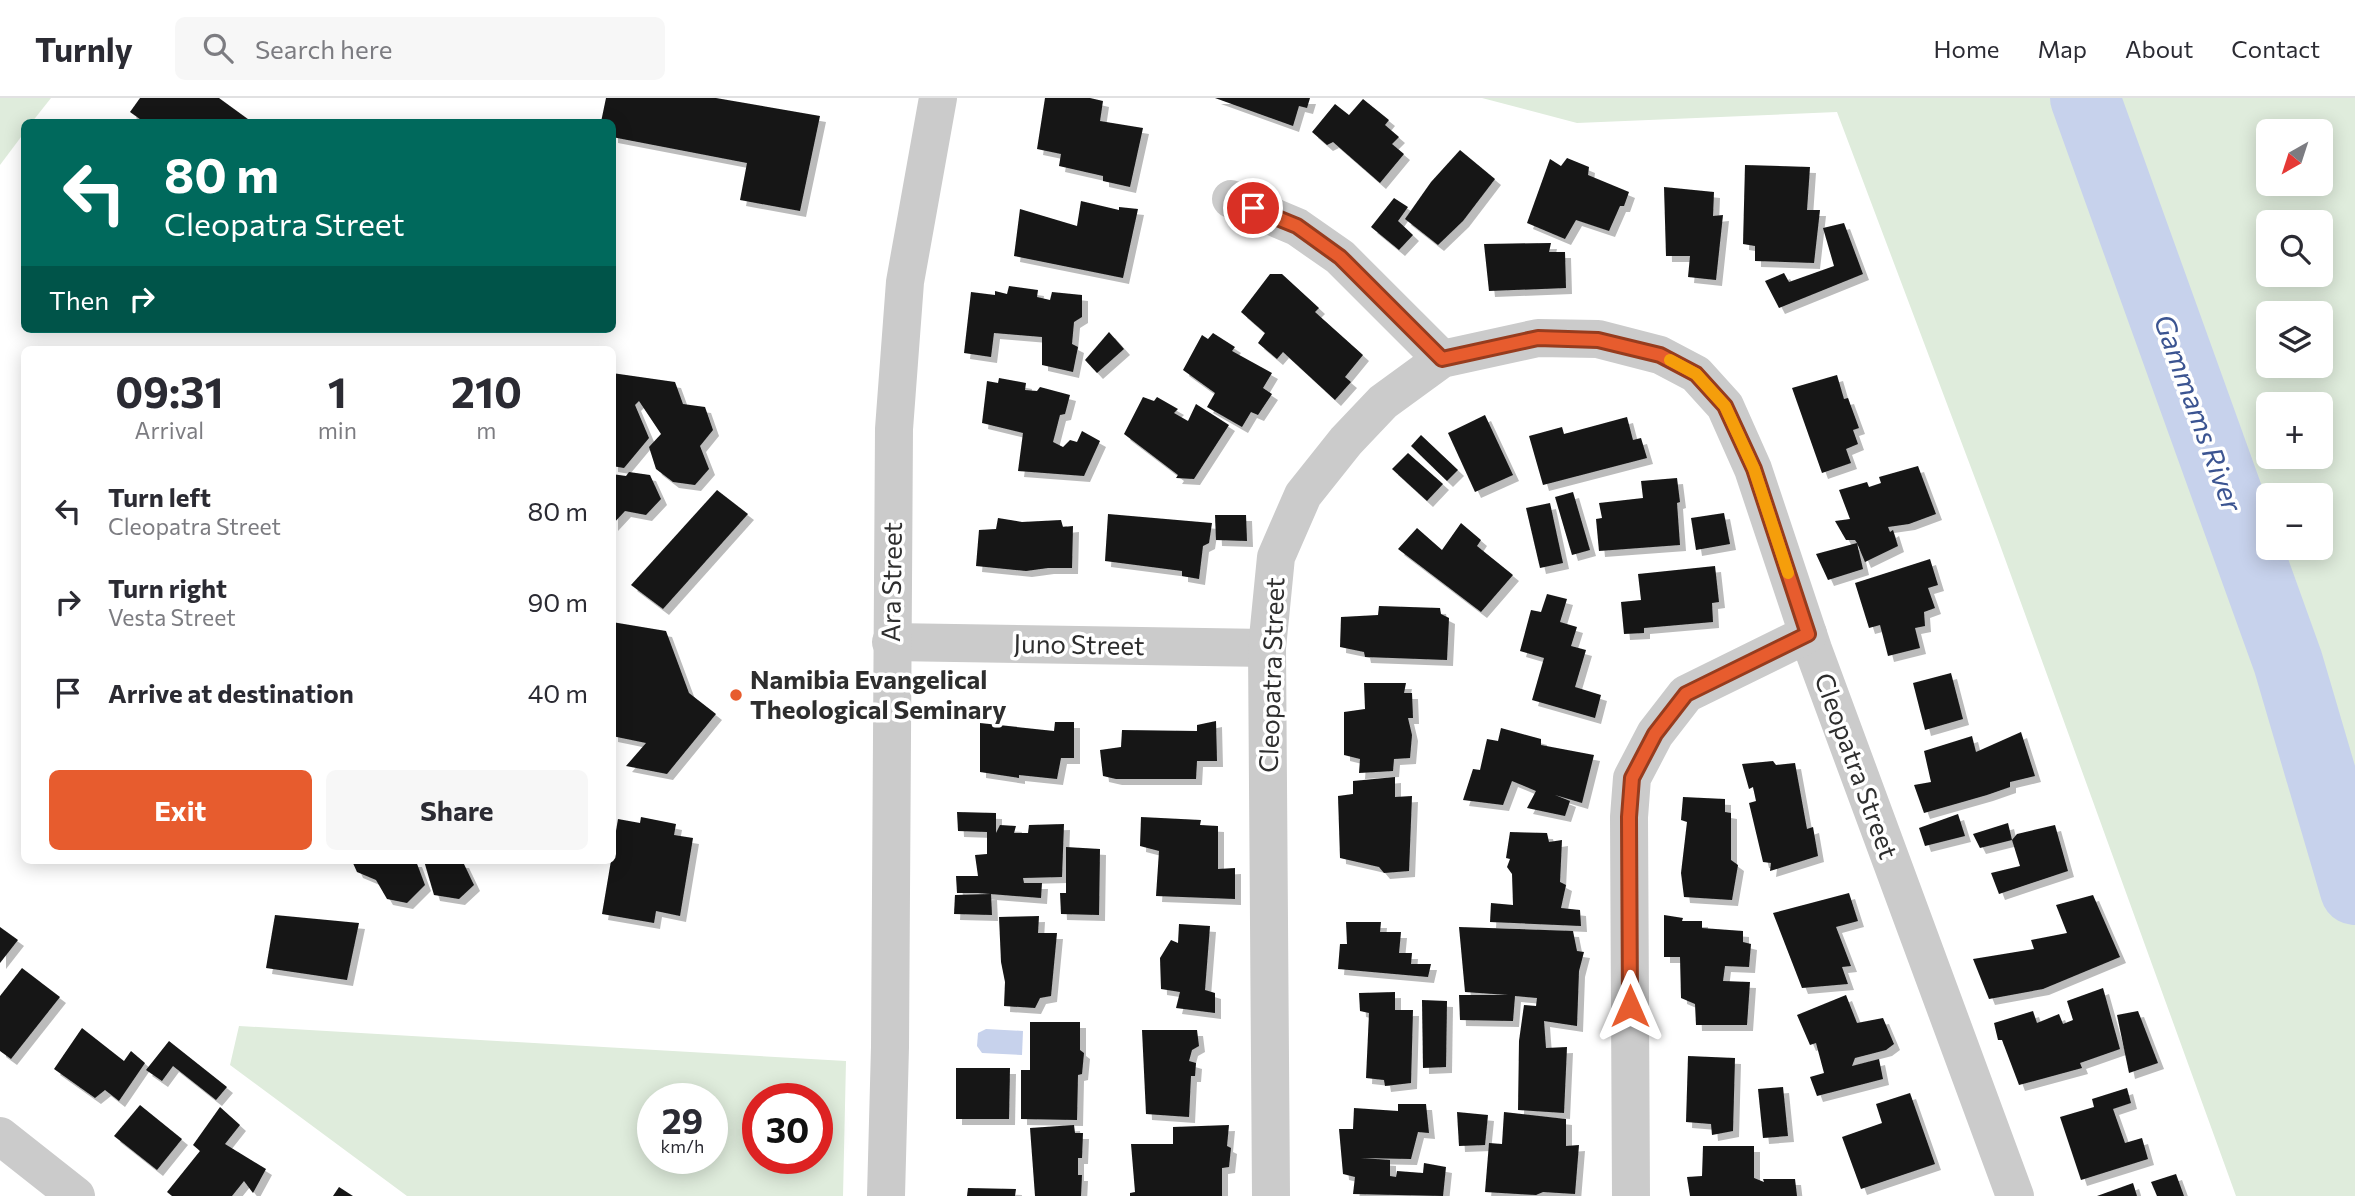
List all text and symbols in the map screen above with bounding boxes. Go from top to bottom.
search box [175,17,665,80]
text: Turnly [35,28,133,69]
icon: search [199,29,237,67]
text: Search here [255,33,392,64]
text: Home [1934,34,2000,63]
text: Map [2038,34,2087,63]
text: About [2125,34,2193,63]
text: Contact [2231,34,2320,63]
north arrow [2256,119,2333,196]
map controls [2256,119,2333,560]
text: 80 m [164,143,279,203]
icon: left [49,147,140,238]
pin [1223,178,1283,238]
icon: arrive [1234,189,1272,227]
text: Cleopatra Street [164,203,405,243]
button: search [2256,210,2333,287]
icon: right [123,280,161,318]
text: Then [49,284,109,315]
button: layers [2256,301,2333,378]
water label: Gammams River [2148,309,2251,517]
text: 09:31 [115,365,224,417]
text: 1 [328,365,347,417]
text: 210 [451,365,522,417]
button: + [2256,392,2333,469]
text: Arrival [135,416,204,444]
text: min [318,416,357,444]
text: m [476,416,496,444]
text: Turn left [108,481,211,512]
button: − [2256,483,2333,560]
icon: left [49,492,87,530]
text: 80 m [528,495,588,526]
text: Cleopatra Street [108,512,281,540]
street label: Ara Street [874,522,907,642]
text: Turn right [108,572,227,603]
street label: Cleopatra Street [1252,577,1289,773]
icon: right [49,583,87,621]
text: 90 m [528,586,588,617]
text: Vesta Street [108,603,236,631]
street label: Juno Street [1013,627,1145,660]
place label: Namibia Evangelical Theological Seminary [750,663,1007,724]
street label: Cleopatra Street [1809,668,1905,863]
icon: arrive [49,674,87,712]
text: Arrive at destination [108,677,354,708]
text: 40 m [528,677,588,708]
marker: Namibia Evangelical Theological Seminary [728,687,744,703]
button: Exit [49,770,312,850]
button: Share [326,770,588,850]
position arrow [1593,969,1667,1043]
speed limit sign: 30 [742,1083,833,1174]
text: 29 [662,1098,703,1141]
text: km/h [661,1135,704,1157]

